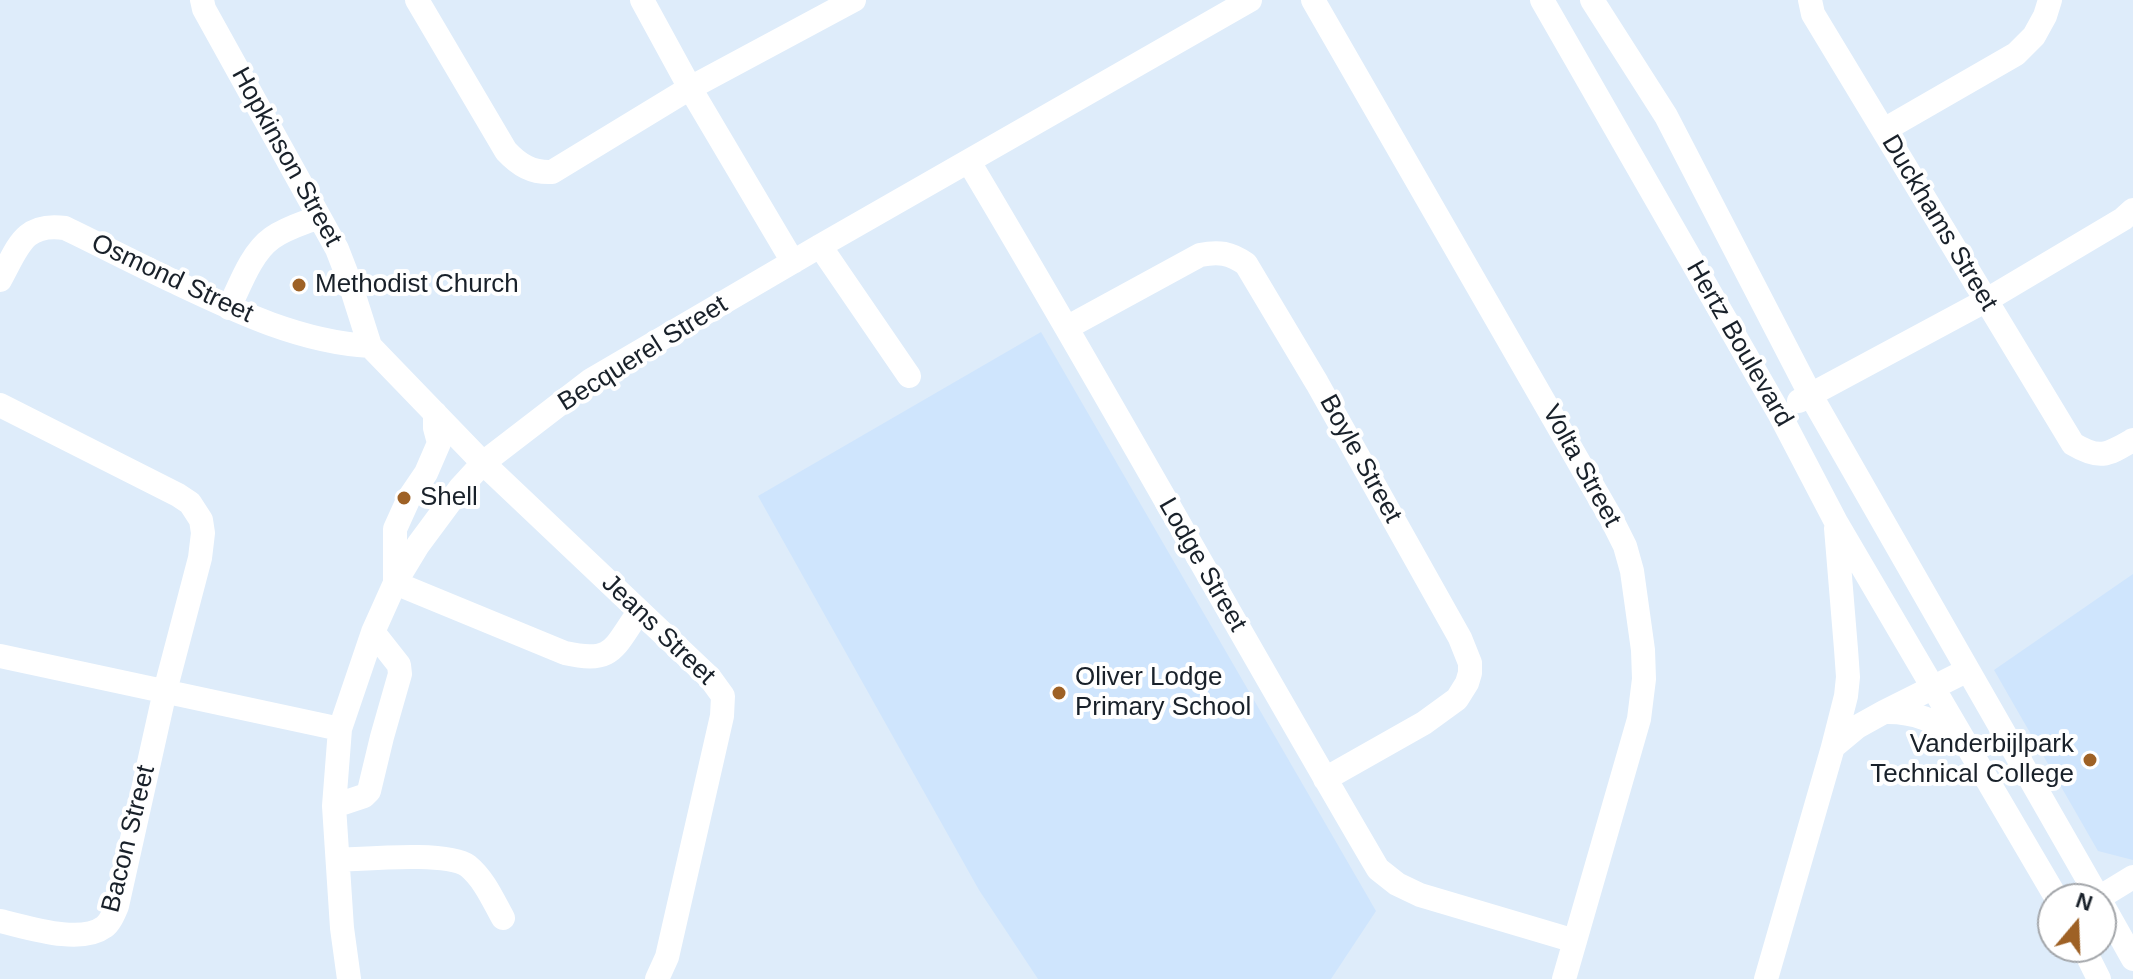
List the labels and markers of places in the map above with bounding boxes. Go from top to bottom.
place label: Methodist Church [315,269,519,301]
marker: Methodist Church [290,276,308,294]
place label: Shell [420,482,478,514]
marker: Shell [395,489,413,507]
place label: Oliver Lodge Primary School [1075,662,1251,724]
marker: Oliver Lodge Primary School [1050,684,1068,702]
place label: Vanderbijlpark Technical College [1870,729,2074,790]
marker: Vanderbijlpark Technical College [2081,751,2099,769]

